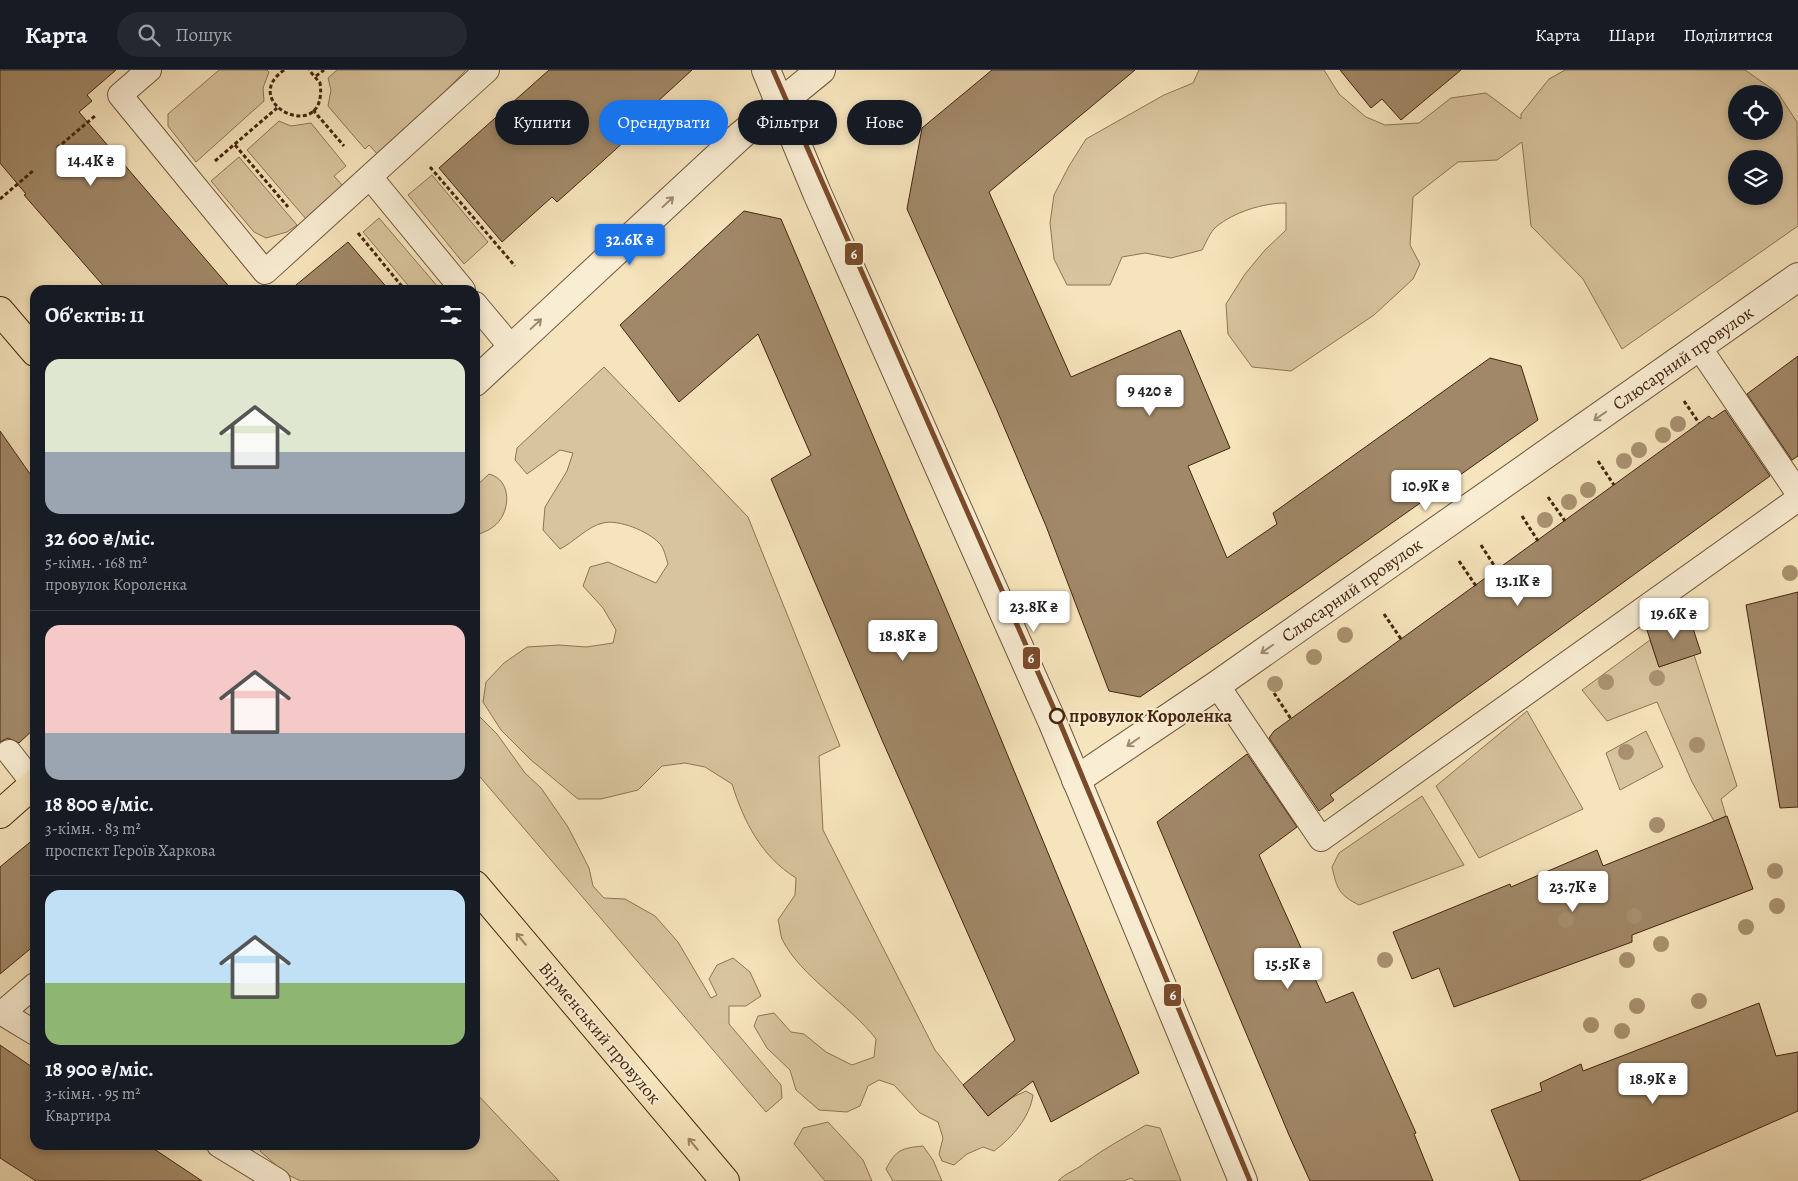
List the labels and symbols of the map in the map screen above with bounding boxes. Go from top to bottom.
pin: 14.4K ₴ [45,144,137,187]
one-way arrow [662,196,675,208]
pin: 32.6K ₴ [584,224,676,266]
line badge: 6 [844,242,864,266]
text: 6 [851,245,858,264]
street label: Слюсарний провулок [1608,300,1758,416]
one-way arrow [530,318,542,330]
pin: 9 420 ₴ [1104,374,1196,417]
one-way arrow [1594,411,1608,421]
pin: 10.9K ₴ [1380,470,1472,512]
street label: Слюсарний провулок [1277,532,1427,648]
pin: 13.1K ₴ [1472,564,1564,607]
pin: 23.8K ₴ [988,590,1080,633]
pin: 19.6K ₴ [1628,598,1720,640]
pin: 18.8K ₴ [857,620,949,662]
one-way arrow [1260,644,1274,655]
line badge: 6 [1022,646,1041,670]
text: 6 [1028,649,1035,668]
place label: провулок Короленка [1069,704,1233,728]
marker: провулок Короленка [1049,708,1065,724]
one-way arrow [1126,737,1140,747]
pin: 23.7K ₴ [1527,870,1619,913]
one-way arrow [515,933,526,946]
pin: 15.5K ₴ [1242,948,1334,990]
street label: Вірменський провулок [533,957,667,1109]
line badge: 6 [1163,983,1182,1007]
text: 6 [1170,986,1177,1005]
pin: 18.9K ₴ [1607,1062,1699,1105]
one-way arrow [688,1137,699,1150]

